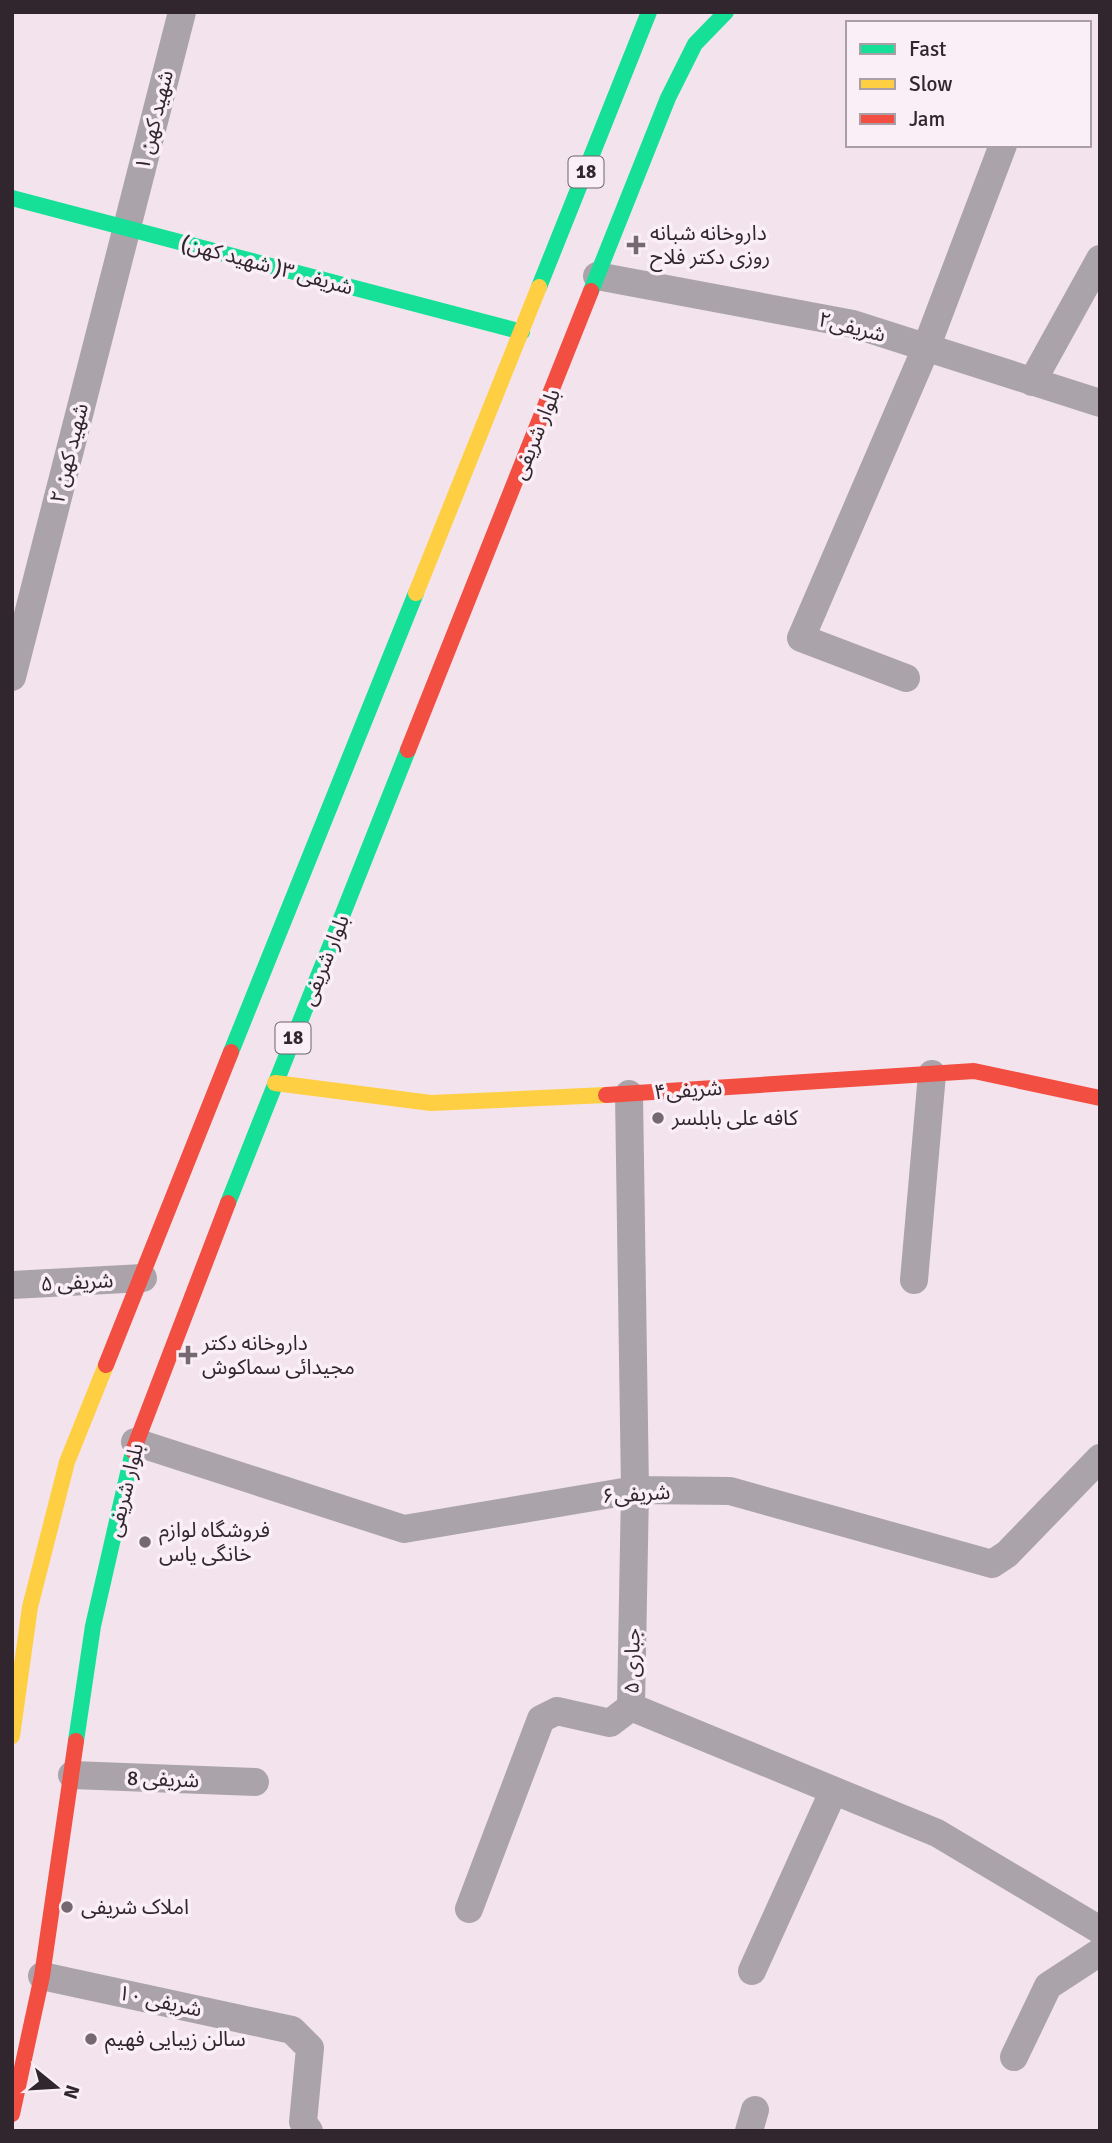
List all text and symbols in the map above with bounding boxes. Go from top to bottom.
legend [846,21,1091,147]
text: Fast [909,36,946,62]
street label: شهید کهن ۱ [129,67,179,173]
text: Slow [909,71,953,97]
text: Jam [909,106,945,132]
road number: 18 [568,156,604,188]
place label: داروخانه شبانه روزی دکتر فلاح [650,220,770,272]
street label: شریفی ۳( شهید کهن) [178,230,356,300]
marker: داروخانه شبانه روزی دکتر فلاح [628,237,644,253]
street label: شریفی۲ [816,306,888,348]
street label: بلوار شریفی [506,385,566,483]
street label: شهید کهن ۲ [44,400,94,506]
street label: بلوار شریفی [295,911,355,1009]
road number: 18 [276,1022,310,1054]
street label: شریفی۴ [653,1075,723,1105]
place label: کافه علی بابلسر [671,1105,798,1131]
marker: کافه علی بابلسر [650,1110,666,1126]
street label: شریفی ۵ [40,1267,114,1297]
place label: داروخانه دکتر مجیدائی سماکوش [201,1330,355,1380]
marker: داروخانه دکتر مجیدائی سماکوش [180,1347,196,1363]
street label: بلوار شریفی [101,1441,149,1539]
street label: شریفی۶ [601,1479,671,1509]
place label: فروشگاه لوازم خانگی یاس [159,1517,270,1567]
marker: فروشگاه لوازم خانگی یاس [137,1534,153,1550]
street label: جباری ۵ [618,1628,646,1694]
street label: شریفی 8 [126,1765,200,1793]
place label: املاک شریفی [81,1894,189,1920]
marker: املاک شریفی [59,1899,75,1915]
street label: شریفی ۱۰ [116,1979,204,2023]
place label: سالن زیبایی فهیم [105,2026,246,2054]
marker: سالن زیبایی فهیم [83,2031,99,2047]
north arrow [21,2052,91,2122]
text: N [58,2082,85,2102]

